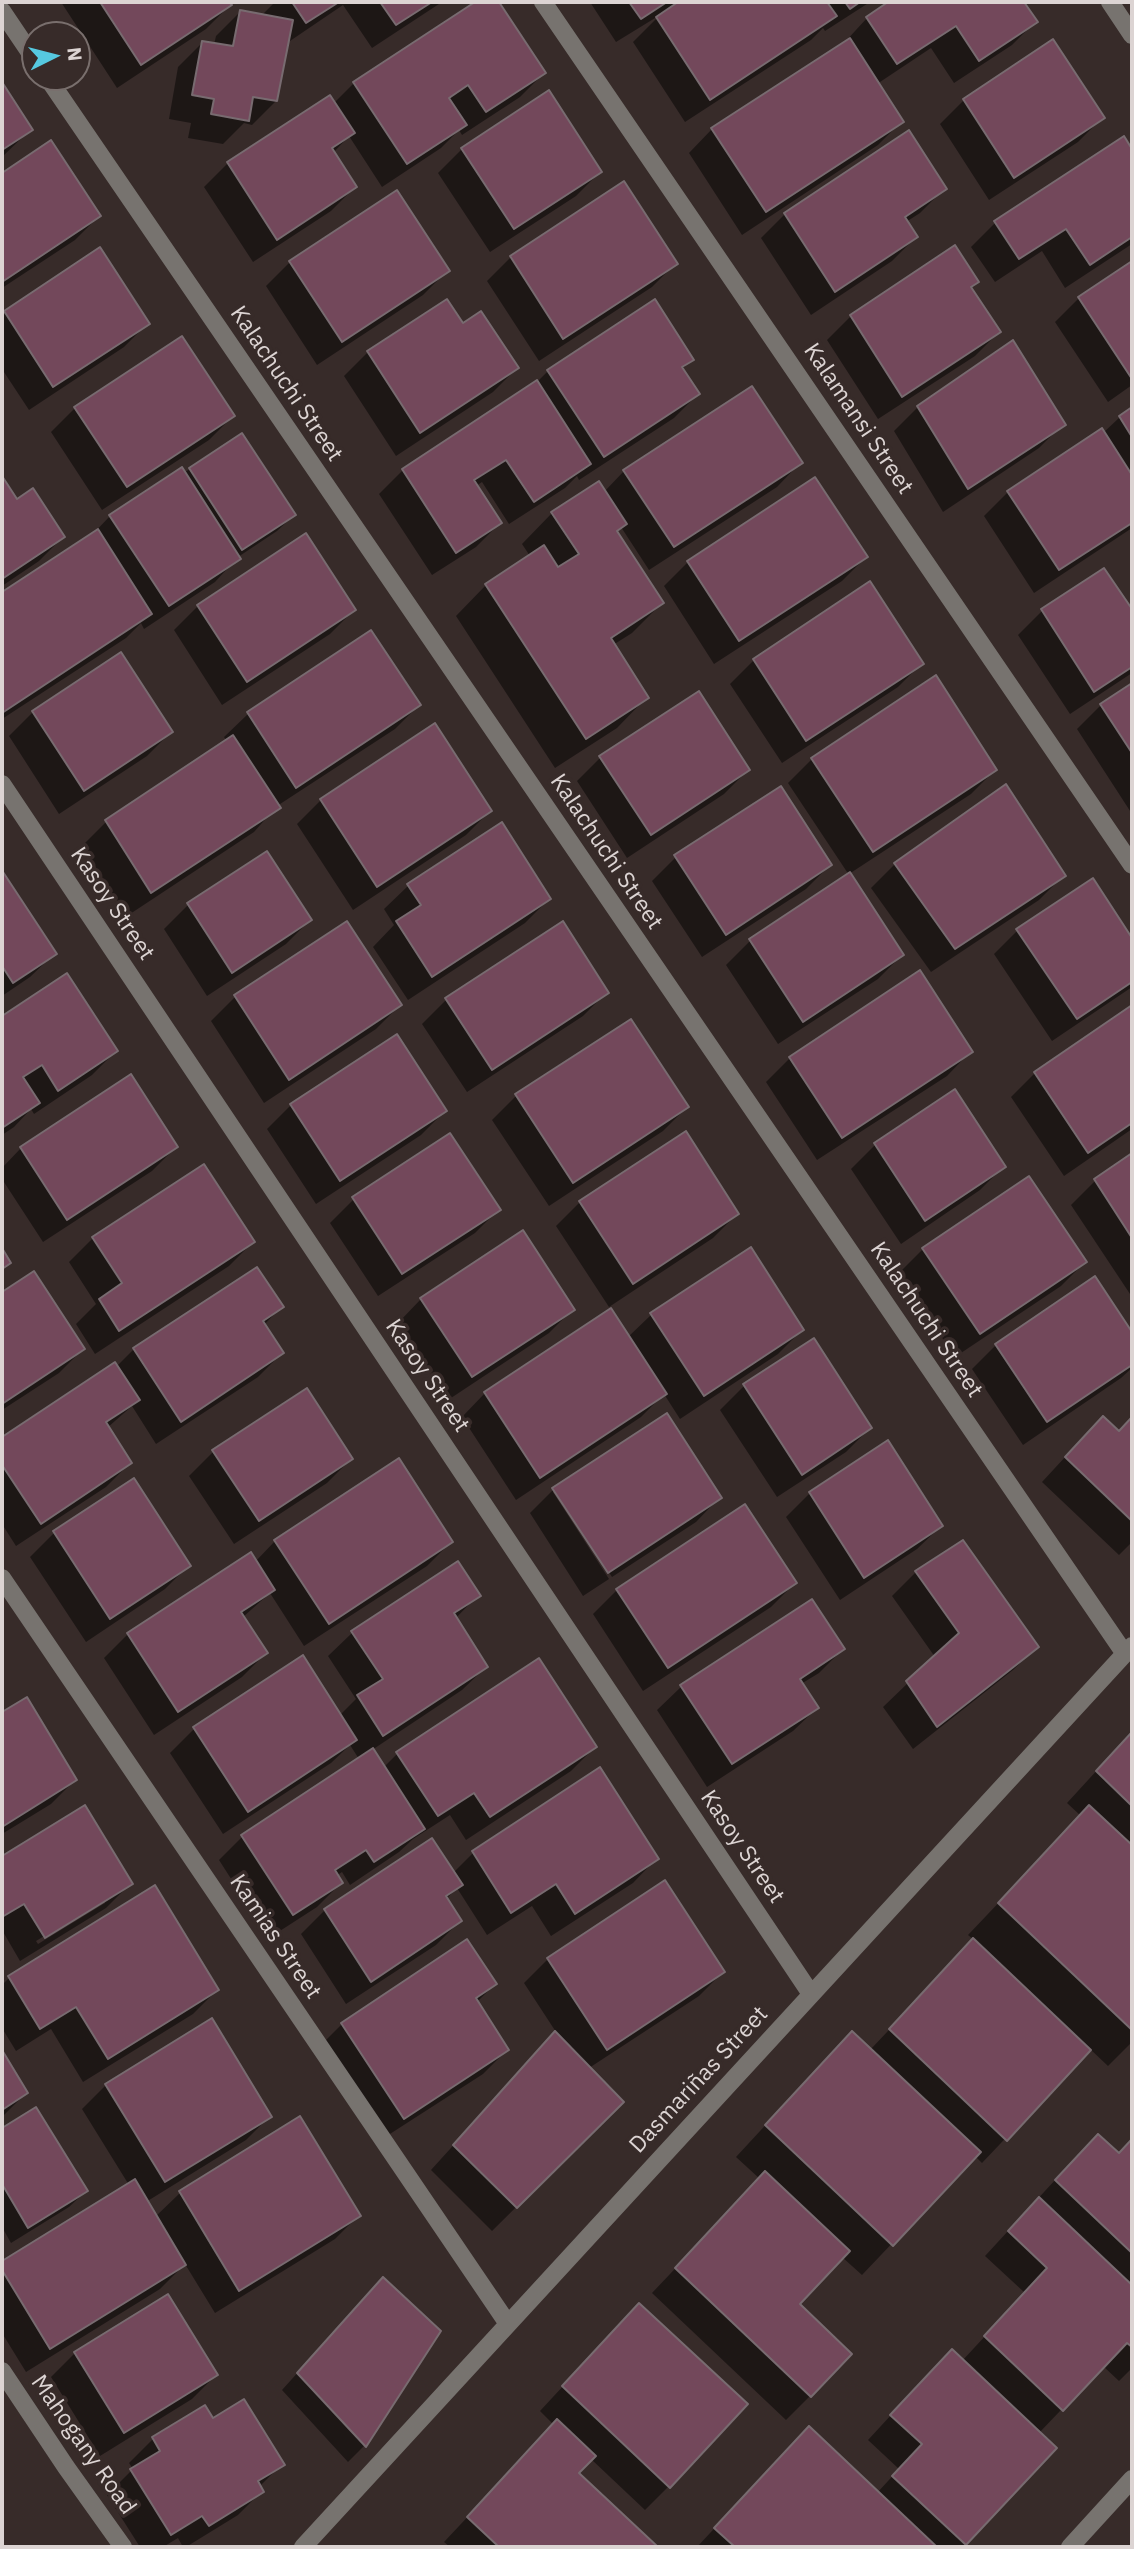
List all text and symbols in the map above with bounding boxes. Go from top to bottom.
north arrow [21,21,91,91]
text: N [62,46,88,62]
street label: Kalachuchi Street [224,301,348,467]
street label: Kalamansi Street [797,338,919,500]
street label: Kalachuchi Street [544,769,668,935]
street label: Kasoy Street [64,842,160,966]
street label: Kalachuchi Street [864,1237,988,1403]
street label: Kasoy Street [379,1314,475,1438]
street label: Kasoy Street [694,1785,790,1909]
street label: Kamias Street [223,1869,327,2005]
street label: Dasmariñas Street [624,2001,774,2159]
street label: Mahogany Road [25,2370,141,2520]

